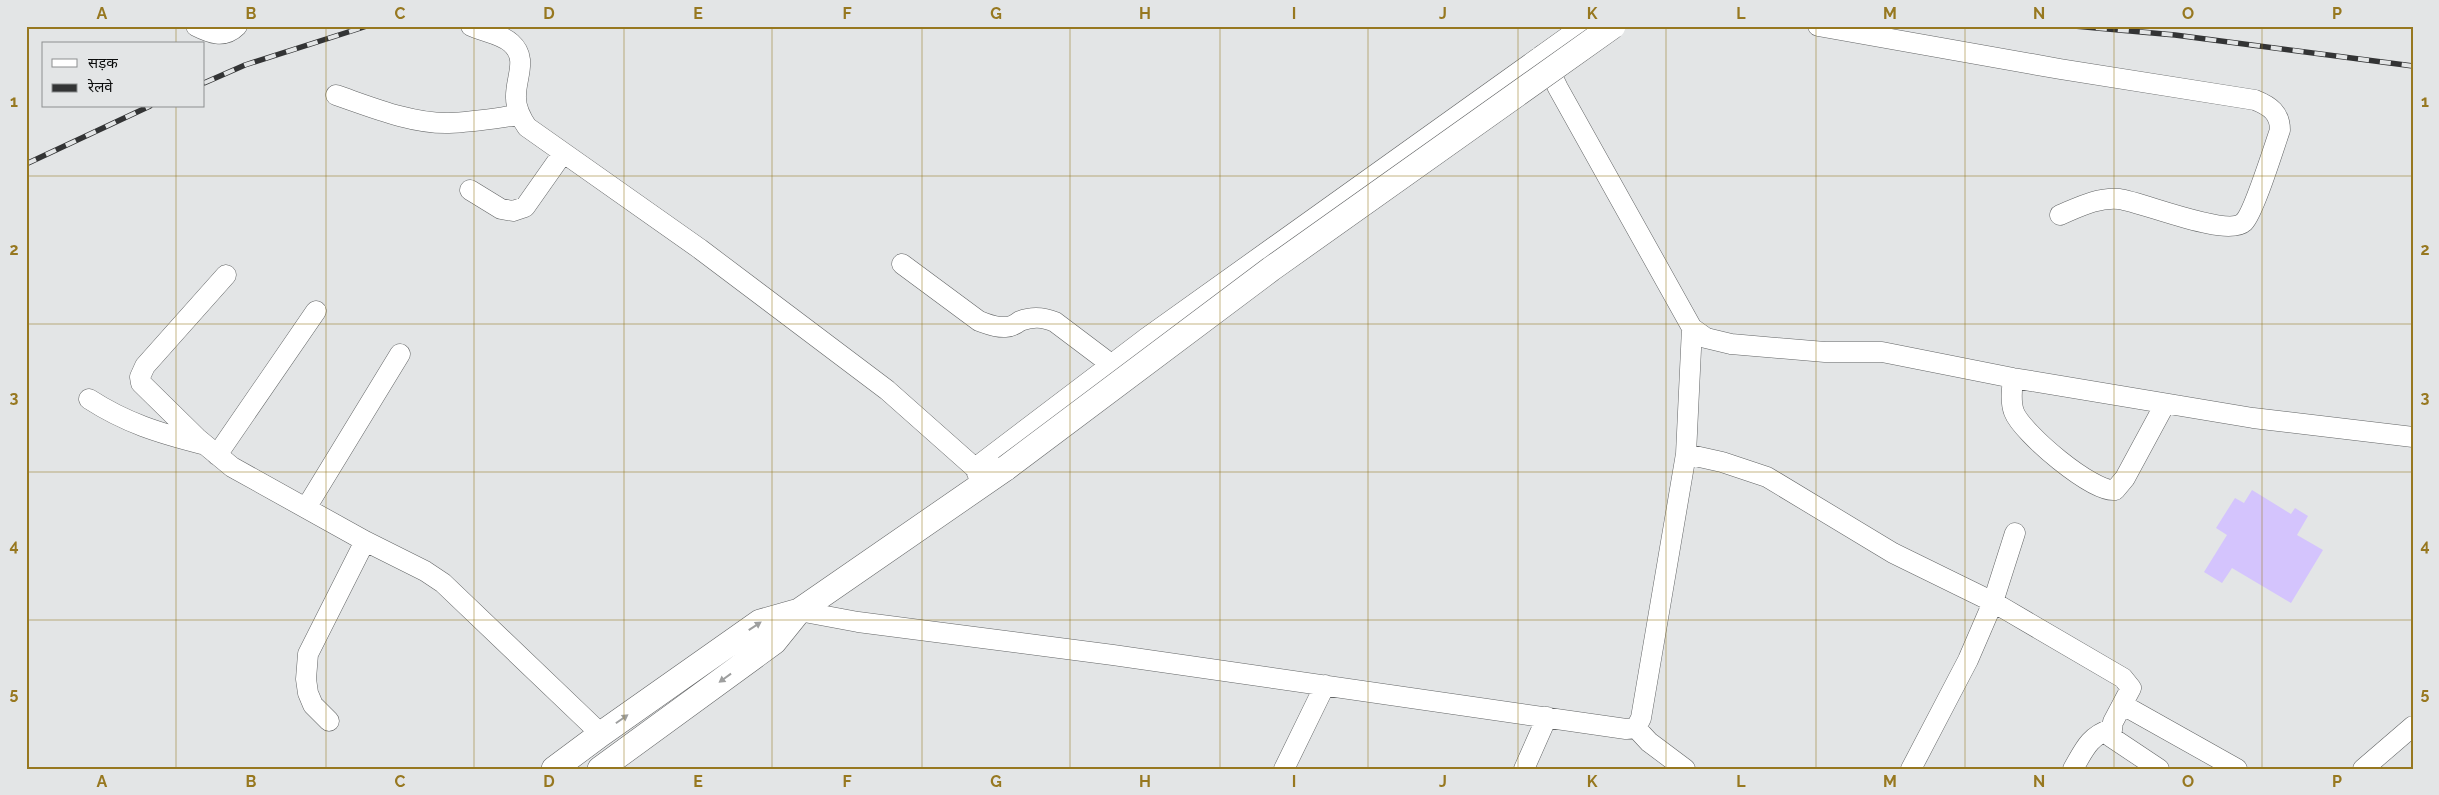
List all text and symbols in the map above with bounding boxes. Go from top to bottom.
text: A [97,4,108,23]
text: B [246,4,257,23]
text: C [395,4,406,23]
text: D [543,4,555,23]
text: E [693,4,703,23]
text: F [842,4,852,23]
text: G [990,4,1002,23]
text: H [1139,4,1151,23]
text: I [1292,4,1296,23]
text: J [1439,4,1447,23]
text: K [1587,4,1598,23]
text: L [1736,4,1746,23]
text: M [1883,4,1897,23]
text: N [2033,4,2045,23]
text: O [2182,4,2194,23]
text: P [2332,4,2342,23]
legend [42,42,205,108]
text: सड़क [88,54,118,72]
text: रेलवे [87,78,113,96]
text: 1 [10,92,18,111]
text: 1 [2421,92,2429,111]
text: 2 [9,240,19,259]
text: 2 [2420,240,2430,259]
text: 3 [10,388,19,407]
text: 3 [2421,388,2430,407]
text: 4 [9,536,19,555]
text: 4 [2420,536,2430,555]
one-way arrow [749,622,762,631]
one-way arrow [718,673,732,683]
text: 5 [10,684,19,703]
text: 5 [2421,684,2430,703]
one-way arrow [615,714,629,724]
text: A [97,772,108,791]
text: B [246,772,257,791]
text: C [395,772,406,791]
text: D [543,772,555,791]
text: E [693,772,703,791]
text: F [842,772,852,791]
text: G [990,772,1002,791]
text: H [1139,772,1151,791]
text: I [1292,772,1296,791]
text: J [1439,772,1447,791]
text: K [1587,772,1598,791]
text: L [1736,772,1746,791]
text: M [1883,772,1897,791]
text: N [2033,772,2045,791]
text: O [2182,772,2194,791]
text: P [2332,772,2342,791]

